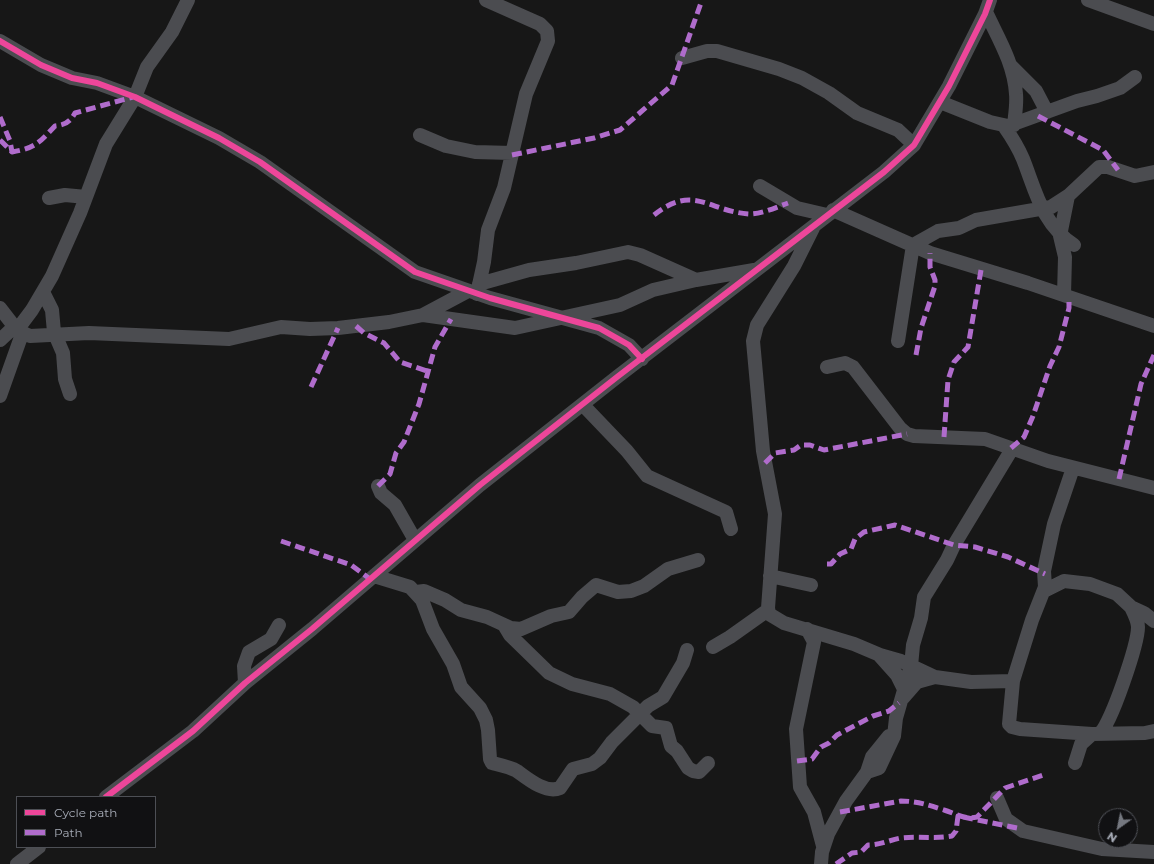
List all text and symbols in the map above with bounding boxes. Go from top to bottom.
legend [16,796,156,848]
text: Cycle path [54,805,117,820]
north arrow [1098,808,1138,848]
text: Path [54,825,83,840]
text: N [1104,829,1120,846]

